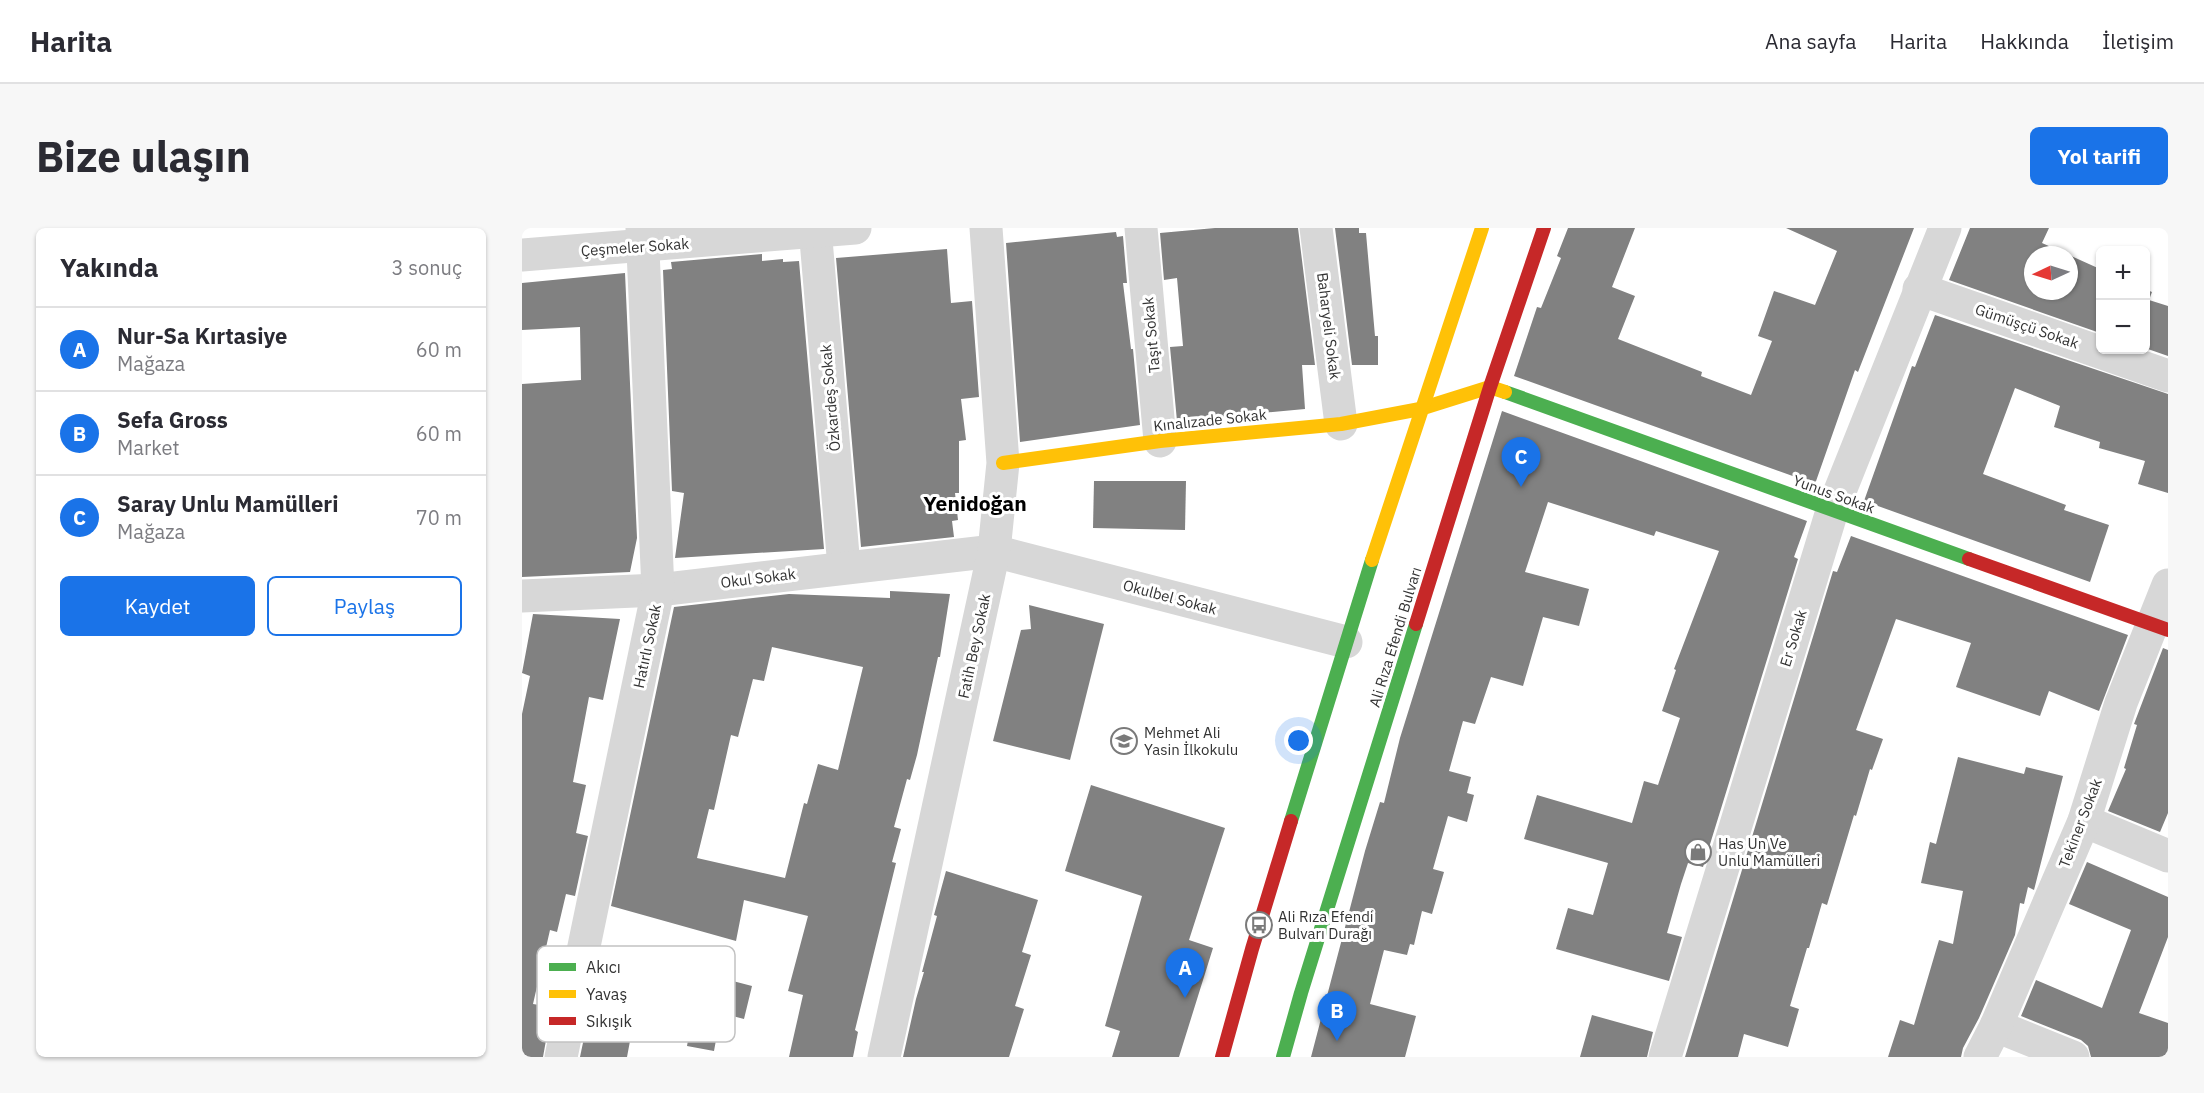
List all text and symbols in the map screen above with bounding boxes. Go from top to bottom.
text: Harita [30,23,112,60]
text: Ana sayfa [1765,27,1857,55]
text: Harita [1890,27,1947,55]
text: Hakkında [1980,27,2069,55]
text: İletişim [2102,27,2174,55]
button: Yol tarifi [2030,127,2168,185]
text: Bize ulaşın [36,129,251,184]
street label: Çeşmeler Sokak [580,234,690,260]
north arrow [2024,246,2078,300]
map controls [2096,246,2150,354]
button: + [2096,246,2150,300]
text: Yakında [60,250,159,284]
text: 3 sonuç [392,254,462,281]
street label: Baharyeli Sokak [1313,271,1345,381]
street label: Taşıt Sokak [1138,296,1164,374]
street label: Gümüşçü Sokak [1973,299,2081,353]
button: − [2096,300,2150,354]
text: Nur-Sa Kırtasiye [117,321,287,350]
text: A [73,336,86,363]
text: 60 m [416,336,462,363]
street label: Özkardeş Sokak [816,344,844,452]
text: Mağaza [117,350,185,377]
text: Sefa Gross [117,405,228,434]
street label: Kınalızade Sokak [1152,405,1268,435]
text: B [73,420,86,447]
text: 60 m [416,420,462,447]
text: Market [117,434,179,461]
pin: C [1502,438,1540,487]
street label: Yunus Sokak [1790,470,1878,518]
text: Saray Unlu Mamülleri [117,489,338,518]
district label: Yenidoğan [923,489,1027,517]
text: C [73,504,86,531]
text: 70 m [416,504,462,531]
text: Mağaza [117,518,185,545]
street label: Okul Sokak [719,564,797,592]
street label: Ali Rıza Efendi Bulvarı [1365,564,1425,710]
street label: Okulbel Sokak [1121,575,1219,619]
button: Kaydet [60,576,255,636]
button: Paylaş [267,576,462,636]
street label: Fatih Bey Sokak [954,592,994,700]
street label: Hatırlı Sokak [629,602,665,690]
street label: Er Sokak [1775,607,1811,669]
place label: Mehmet Ali Yasin İlkokulu [1144,723,1238,759]
school or university icon: Mehmet Ali Yasin İlkokulu [1109,726,1139,756]
your location [1284,726,1313,755]
street label: Tekiner Sokak [2054,776,2106,870]
place label: Has Un Ve Unlu Mamülleri [1718,834,1820,870]
shop icon: Has Un Ve Unlu Mamülleri [1683,837,1713,867]
place label: Ali Rıza Efendi Bulvarı Durağı [1278,907,1374,943]
bus stop icon: Ali Rıza Efendi Bulvarı Durağı [1244,910,1274,940]
legend [537,946,735,1042]
pin: A [1166,948,1204,998]
text: Akıcı [586,957,621,977]
text: Yavaş [586,984,627,1004]
pin: B [1318,992,1356,1041]
text: Sıkışık [586,1011,633,1031]

